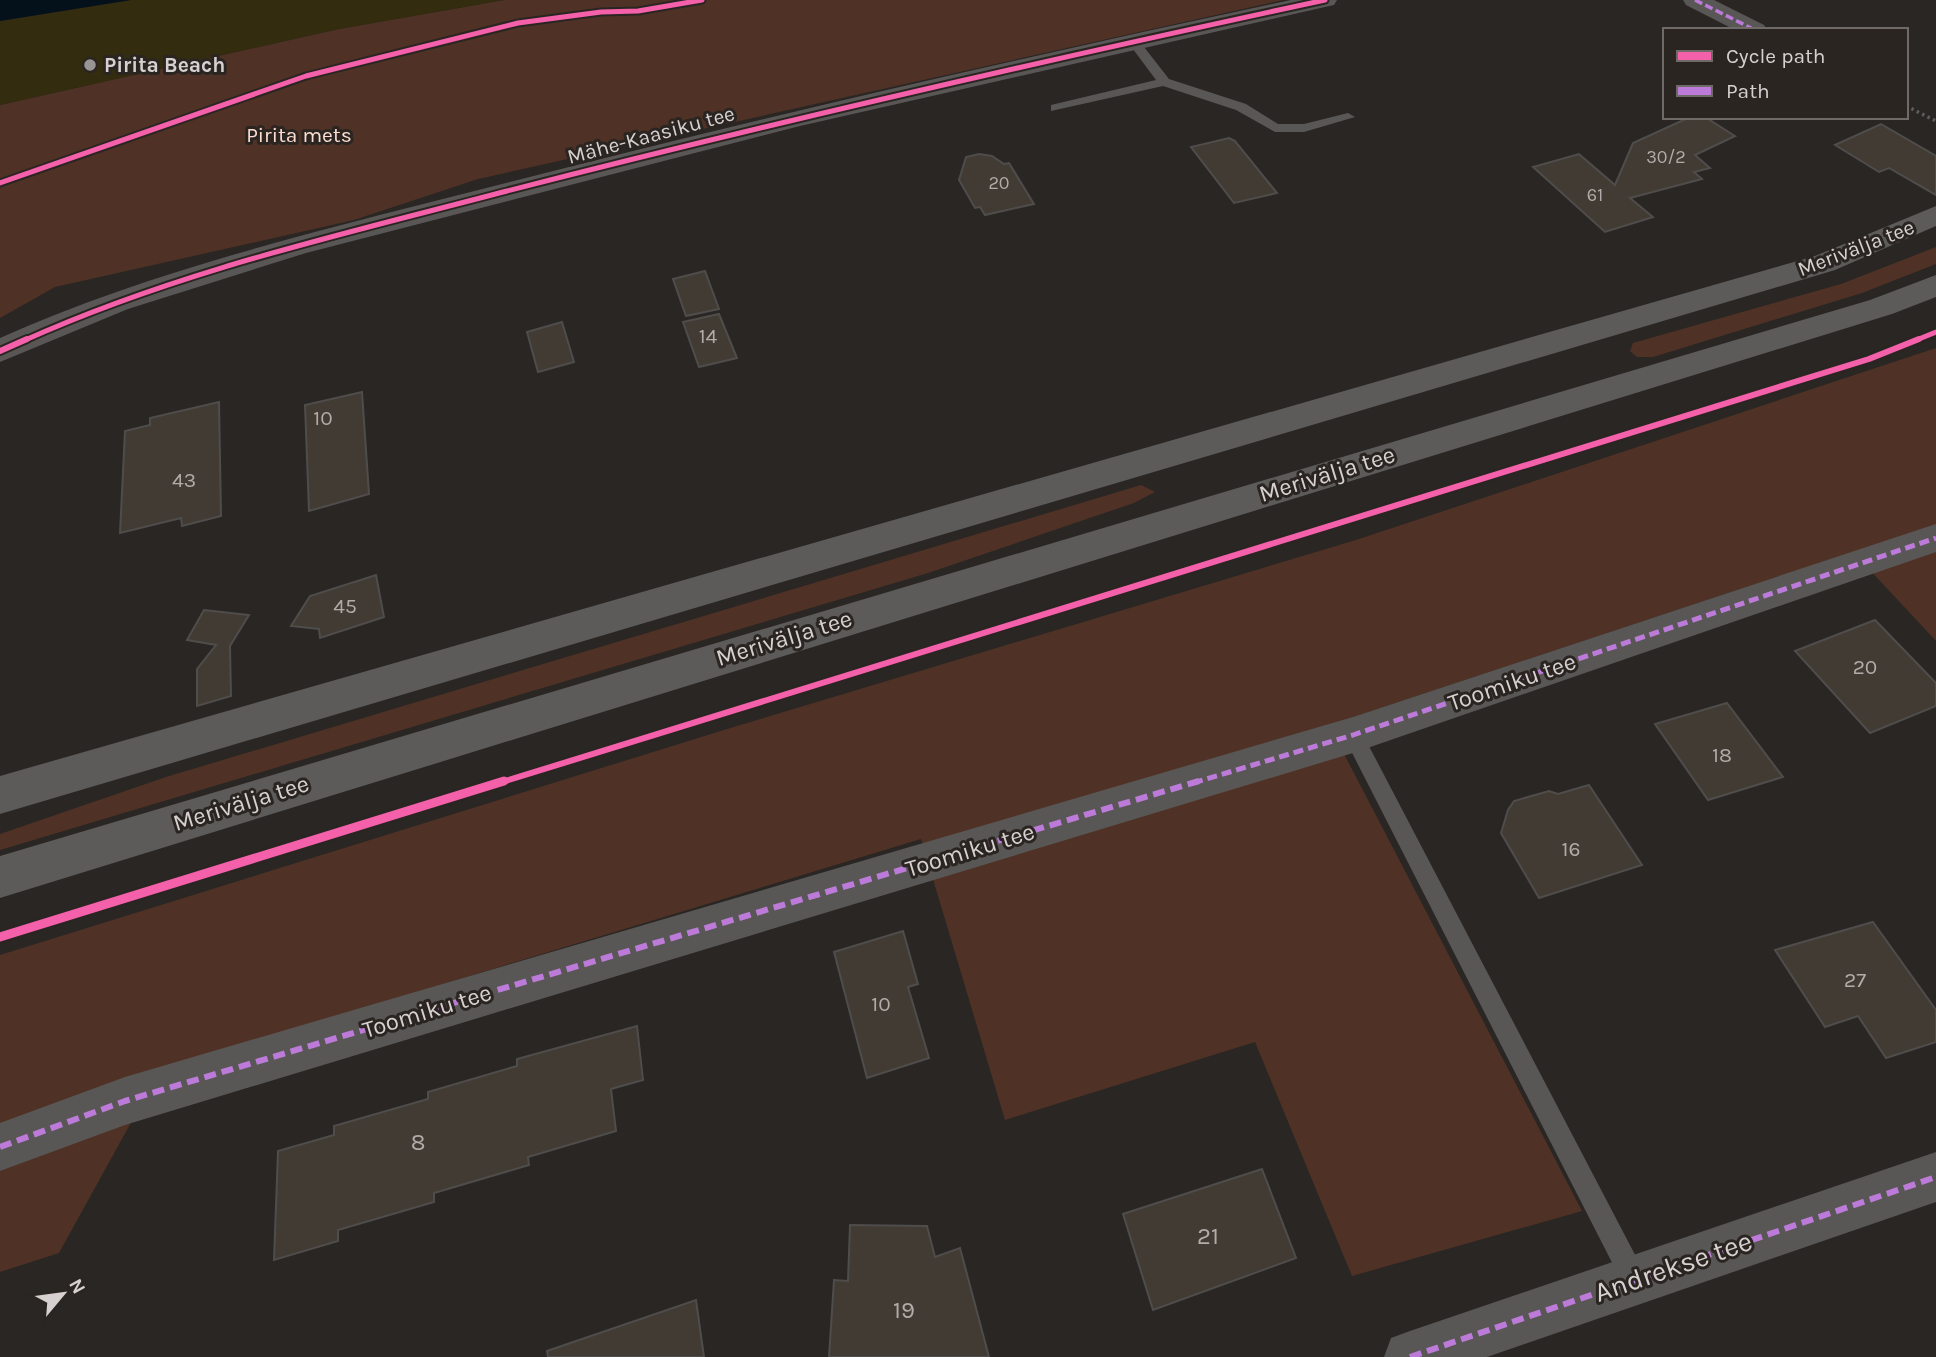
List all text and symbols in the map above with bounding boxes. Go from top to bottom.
legend [1663,28,1908,119]
text: Cycle path [1726,44,1826,68]
place label: Pirita Beach [104,53,225,77]
marker: Pirita Beach [82,57,98,73]
text: Path [1726,79,1770,103]
street label: Mähe-Kaasiku tee [565,101,737,169]
park label: Pirita mets [246,123,352,147]
house number: 30/2 [1646,146,1686,168]
house number: 20 [988,172,1010,194]
house number: 61 [1587,184,1603,206]
street label: Merivälja tee [1794,215,1918,281]
house number: 14 [699,324,718,348]
house number: 10 [313,406,333,430]
street label: Merivälja tee [1256,440,1398,508]
house number: 43 [172,468,196,492]
house number: 45 [333,594,357,618]
street label: Merivälja tee [713,604,855,672]
street label: Toomiku tee [1444,647,1580,717]
house number: 20 [1853,655,1877,679]
house number: 18 [1712,743,1732,767]
street label: Merivälja tee [170,769,312,837]
street label: Toomiku tee [902,817,1038,883]
house number: 16 [1562,837,1580,861]
house number: 27 [1844,968,1866,992]
street label: Toomiku tee [359,978,495,1044]
house number: 10 [871,992,891,1016]
house number: 8 [411,1128,425,1156]
house number: 21 [1197,1222,1219,1250]
street label: Andrekse tee [1590,1224,1756,1309]
north arrow [28,1259,98,1329]
text: N [64,1275,90,1298]
house number: 19 [893,1296,915,1324]

